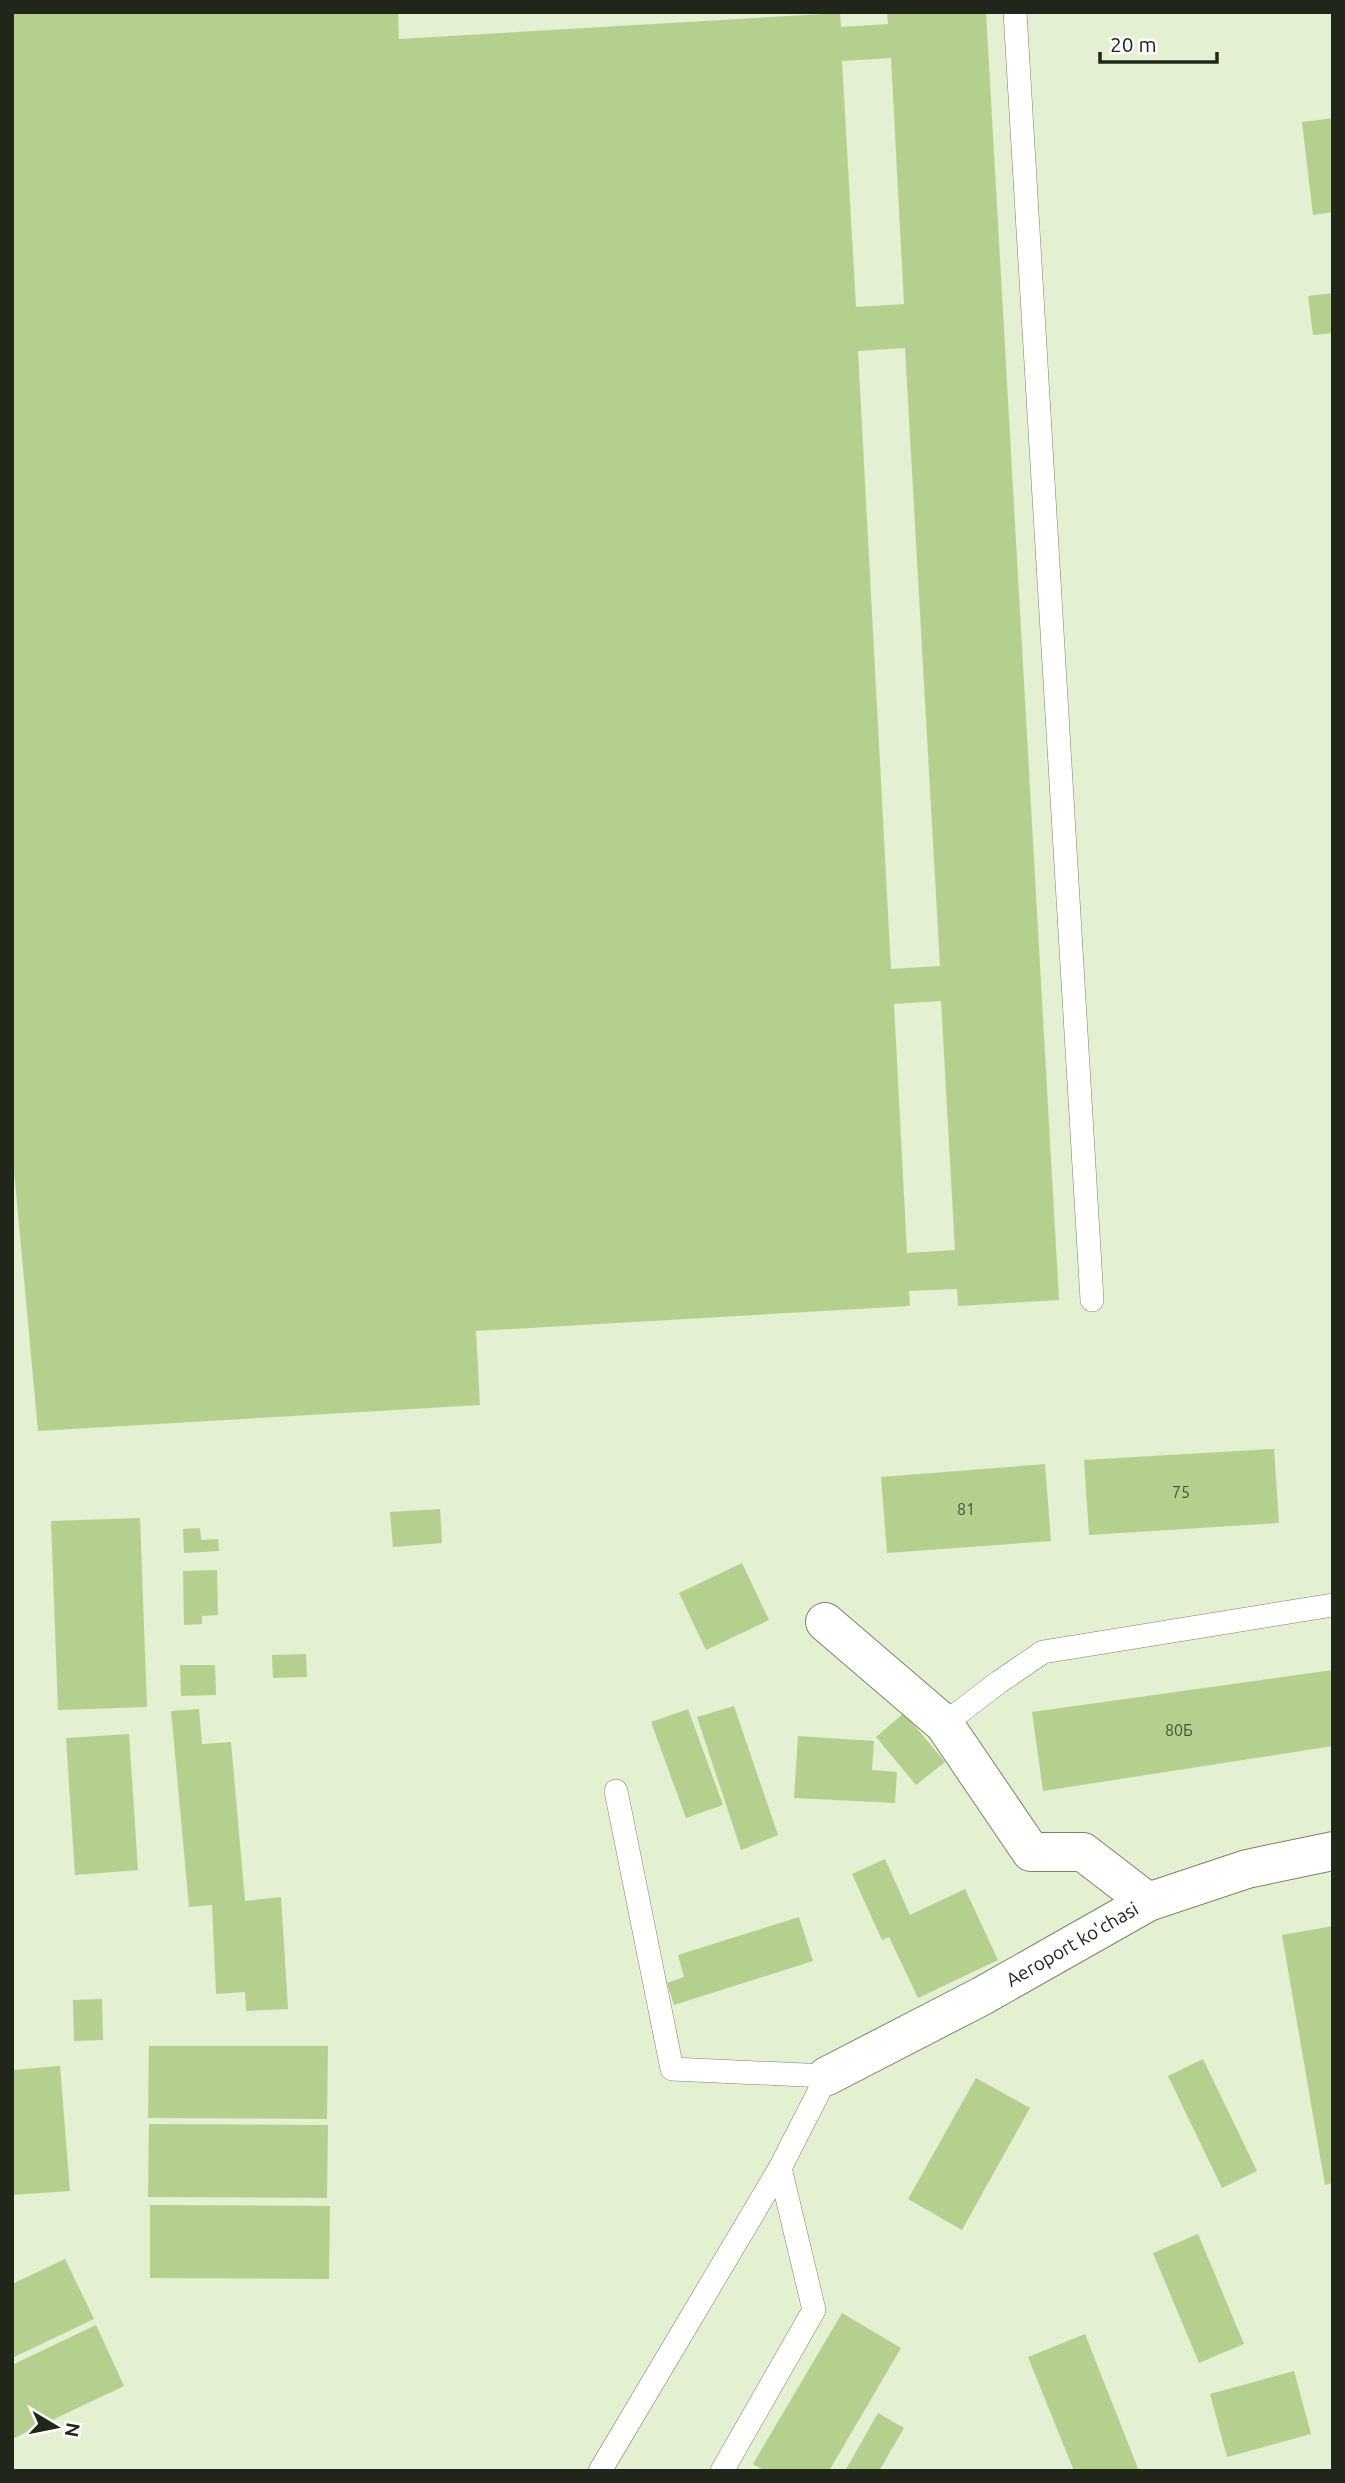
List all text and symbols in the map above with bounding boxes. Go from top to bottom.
scale bar [1100,21,1217,65]
text: 20 m [1110,32,1157,56]
house number: 75 [1172,1483,1190,1501]
house number: 81 [957,1500,975,1518]
house number: 80Б [1165,1721,1193,1739]
street label: Aeroport ko'chasi [1002,1897,1142,1991]
north arrow [21,2392,91,2462]
text: N [61,2421,85,2439]

